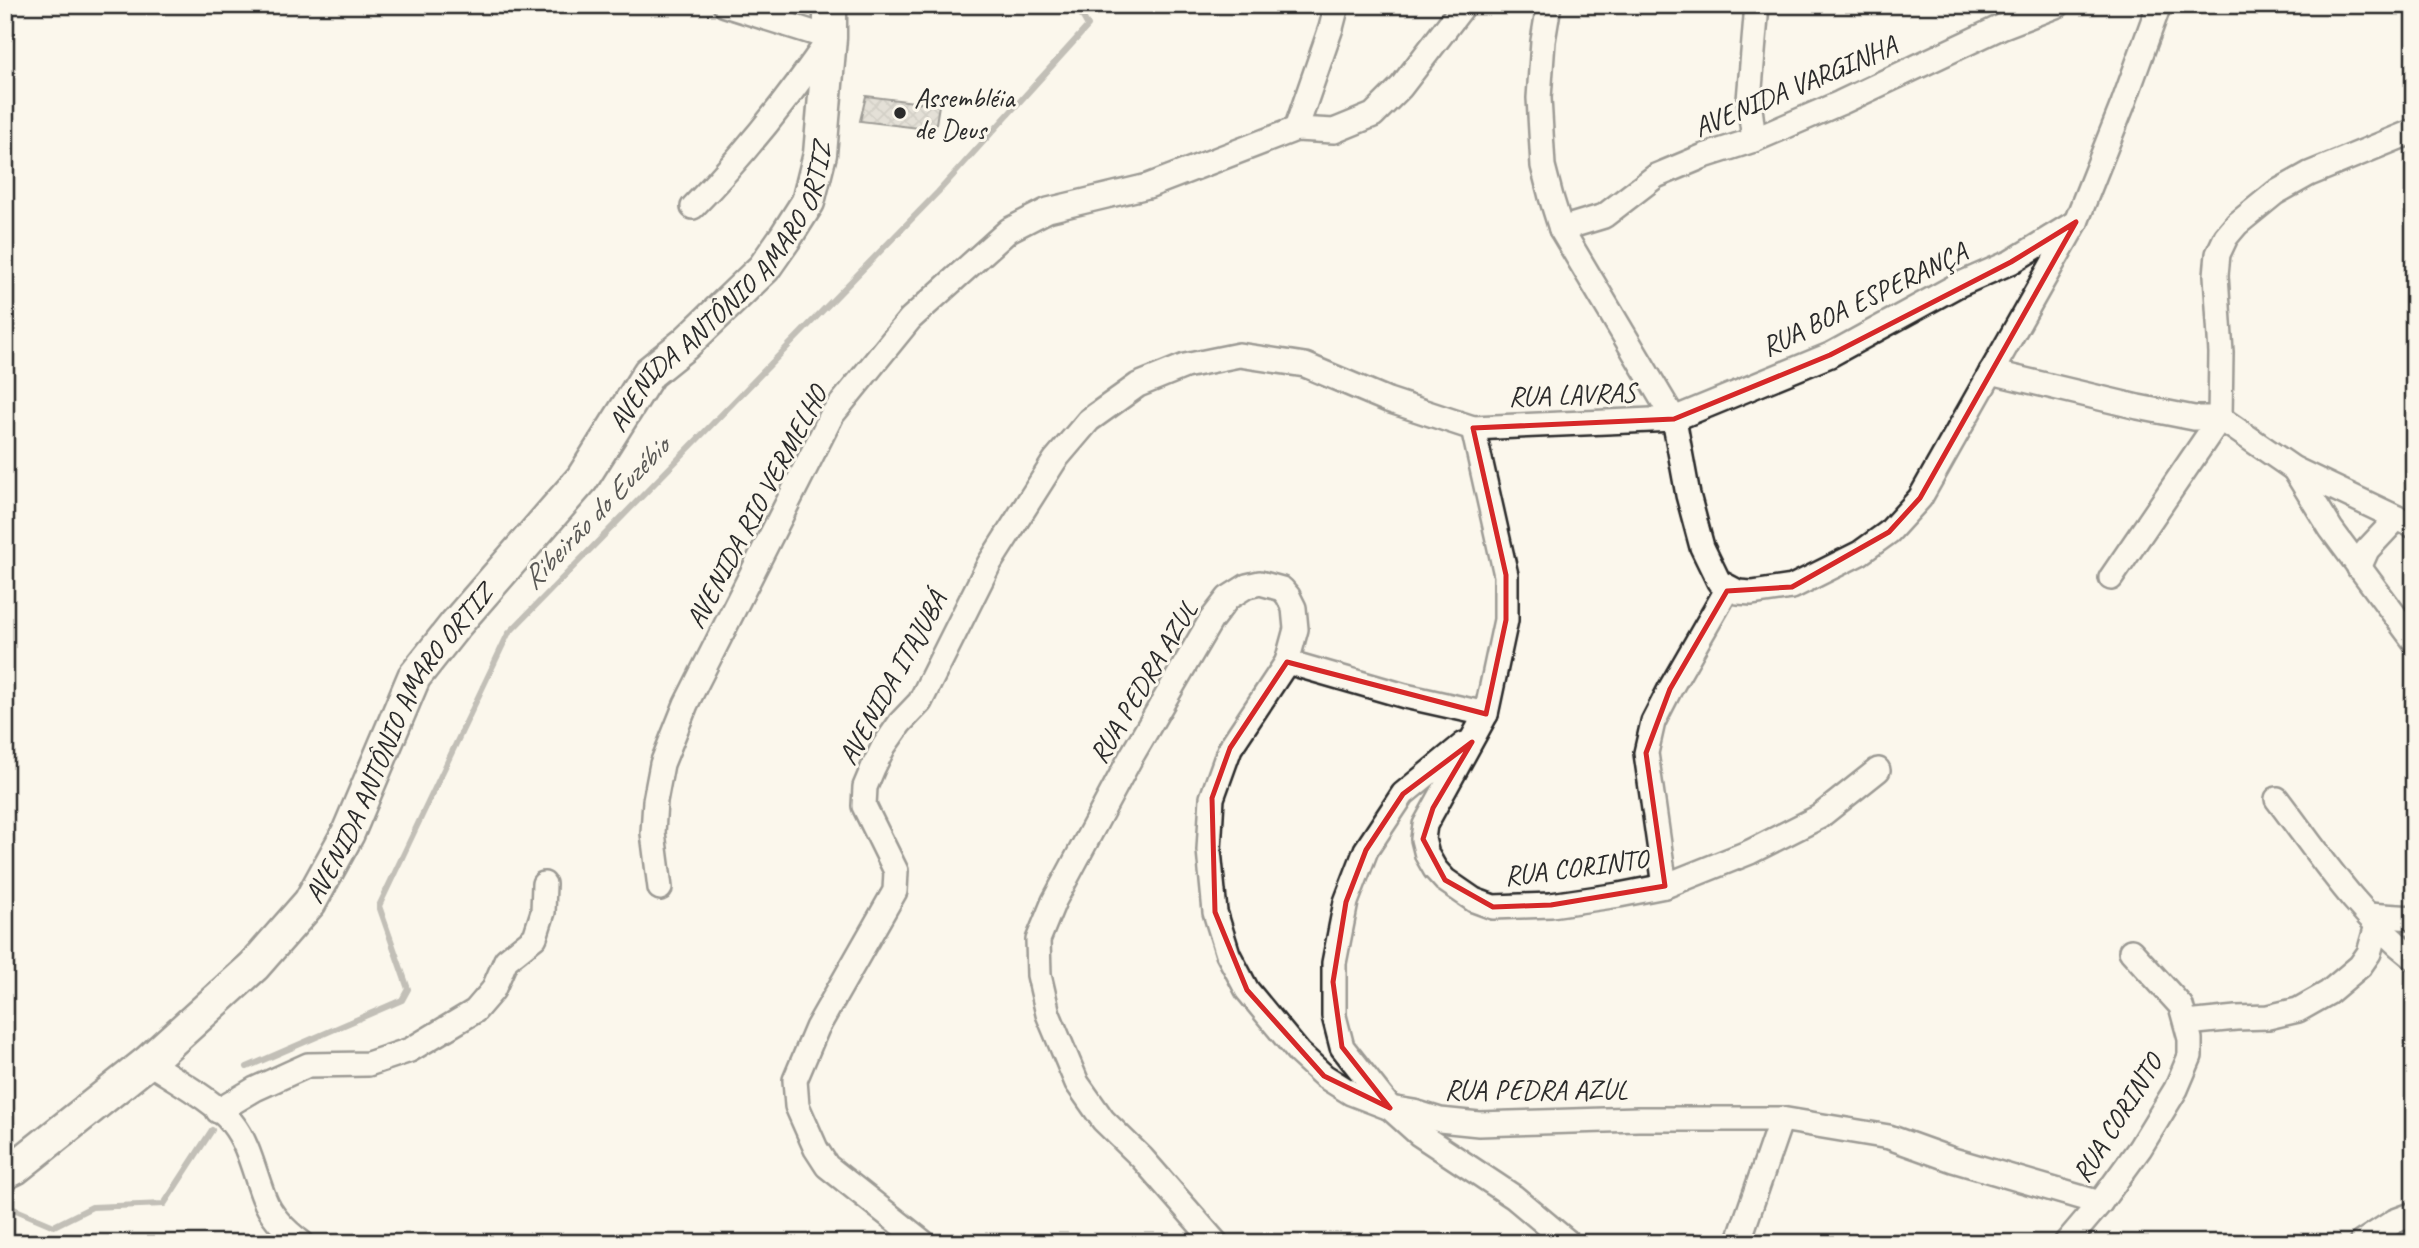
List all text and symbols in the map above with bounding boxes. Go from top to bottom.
street label: AVENIDA VARGINHA [1688,27,1904,145]
place label: Assembléia de Deus [914,80,1016,147]
marker: Assembléia de Deus [892,105,908,121]
street label: AVENIDA ANTÔNIO AMARO ORTIZ [599,137,839,438]
street label: RUA BOA ESPERANÇA [1755,233,1975,365]
street label: RUA LAVRAS [1508,374,1640,414]
street label: AVENIDA RIO VERMELHO [677,377,836,634]
water label: Ribeirão do Euzébio [513,425,681,597]
street label: AVENIDA ANTÔNIO AMARO ORTIZ [296,573,503,909]
street label: AVENIDA ITAJUBÁ [830,582,956,771]
street label: RUA PEDRA AZUL [1081,594,1206,769]
street label: RUA CORINTO [1502,840,1653,893]
street label: RUA CORINTO [2064,1045,2172,1188]
street label: RUA PEDRA AZUL [1445,1072,1628,1107]

